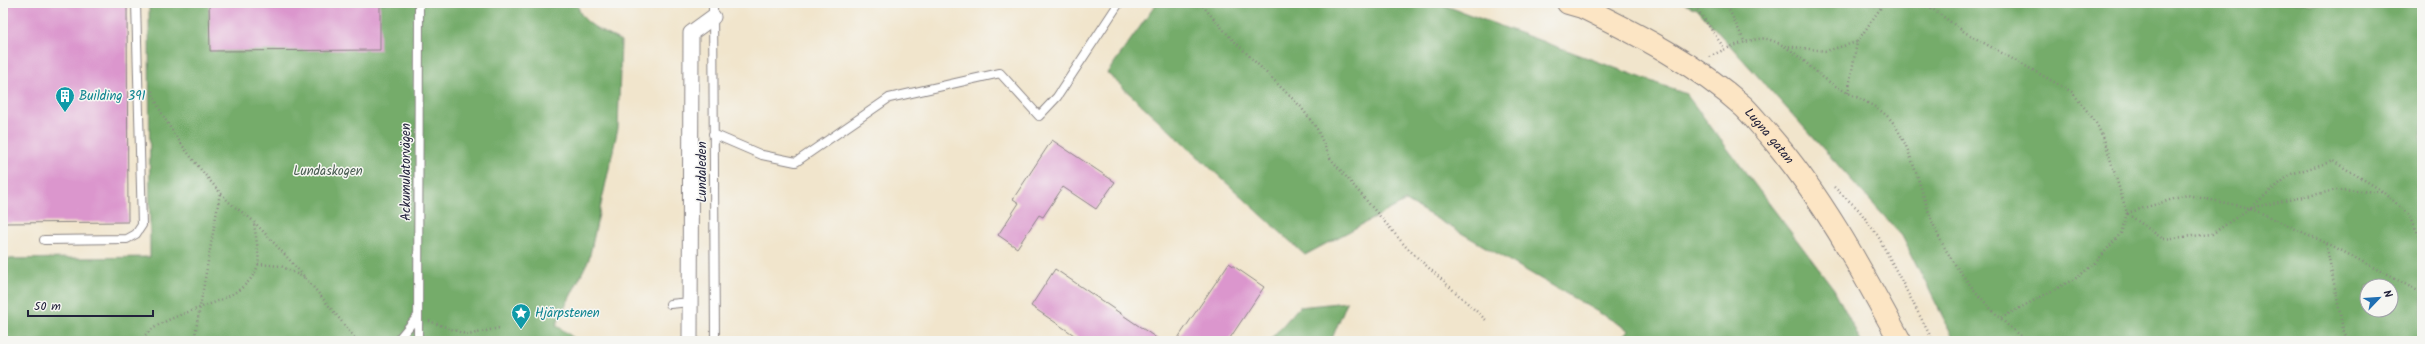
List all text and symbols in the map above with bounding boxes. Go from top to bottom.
building icon: Building 391 [54,85,76,113]
place label: Building 391 [79,86,146,107]
street label: Lugna gatan [1739,103,1799,169]
street label: Ackumulatorvägen [396,123,417,221]
street label: Lundaleden [692,141,713,203]
park label: Lundaskogen [293,161,363,182]
north arrow [2359,278,2399,318]
text: N [2378,287,2397,301]
scale bar [28,292,153,318]
text: 50 m [34,297,61,316]
place icon: Hjärpstenen [510,302,532,330]
place label: Hjärpstenen [535,303,600,324]

